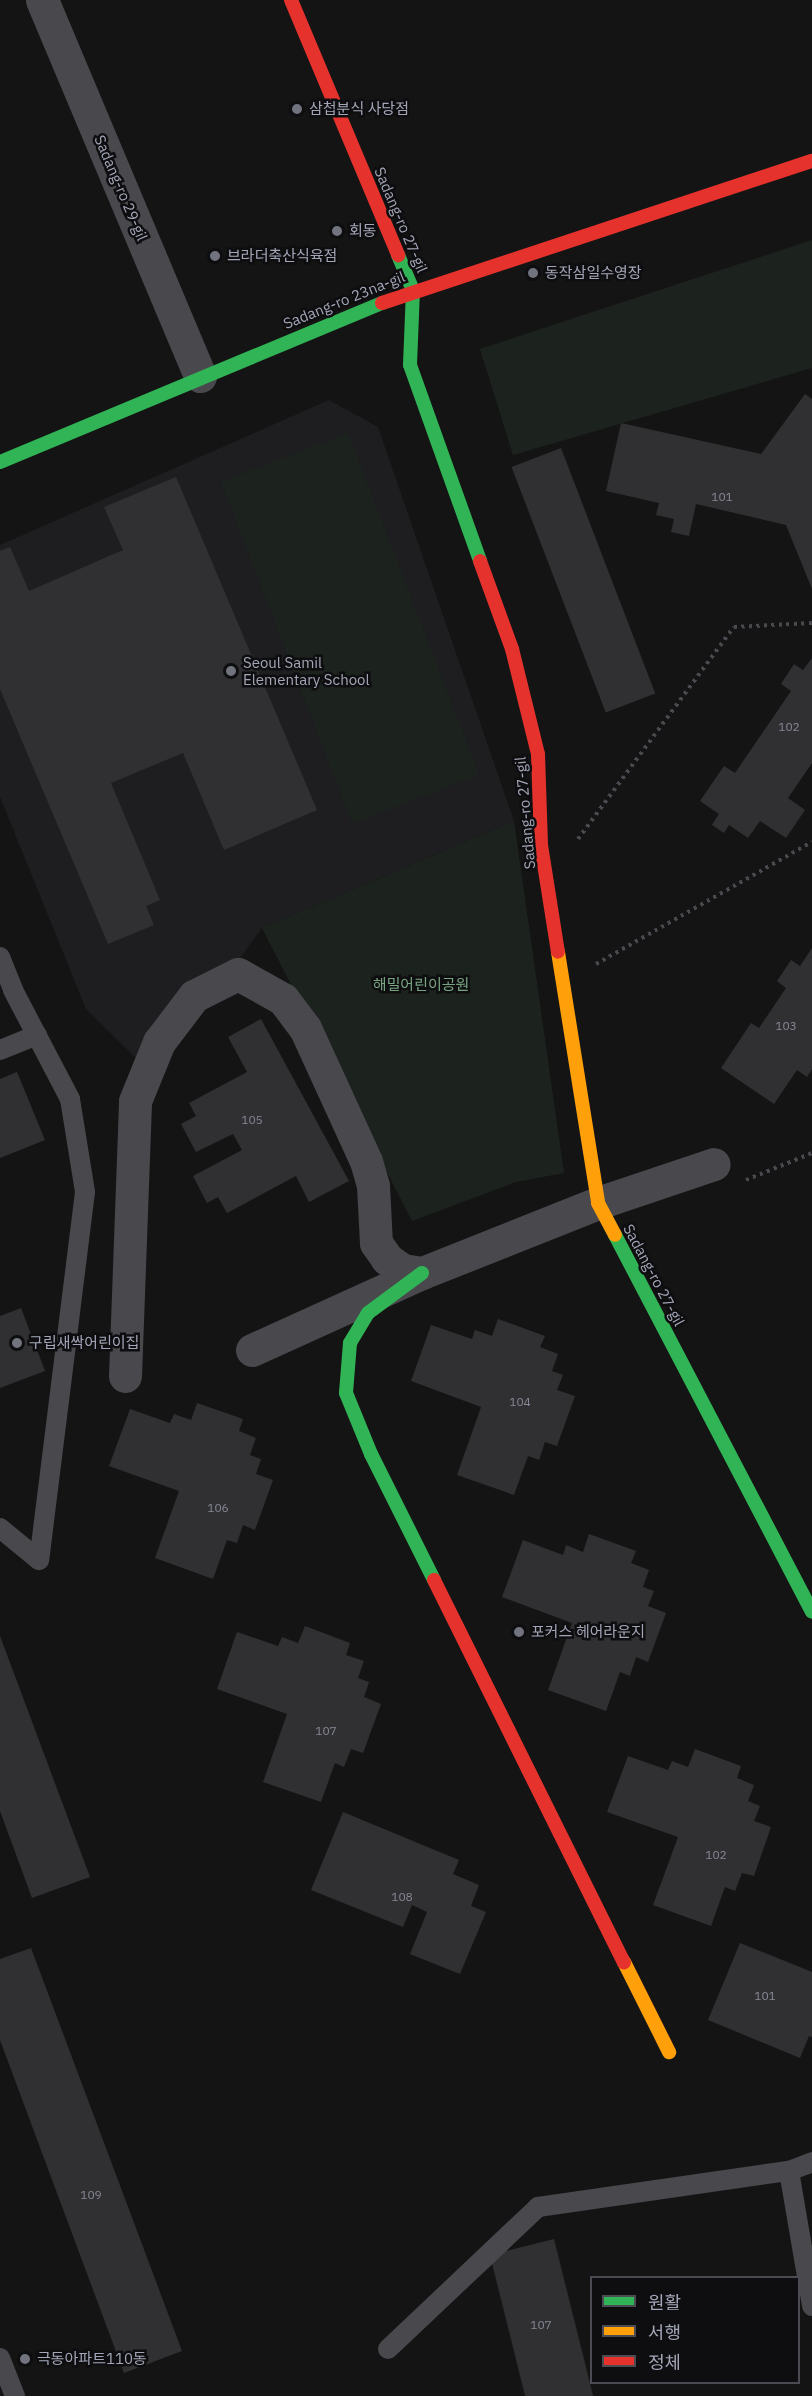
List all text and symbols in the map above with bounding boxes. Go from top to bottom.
place label: 삼첩분식 사당점 [309,100,409,118]
marker: 삼첩분식 사당점 [290,102,304,116]
street label: Sadang-ro 29-gil [91,132,151,244]
street label: Sadang-ro 27-gil [371,164,431,276]
place label: 회동 [349,222,377,240]
marker: 회동 [330,224,344,238]
place label: 브라더축산식육점 [227,247,337,265]
marker: 브라더축산식육점 [208,249,222,263]
place label: 동작삼일수영장 [545,264,642,282]
marker: 동작삼일수영장 [526,266,540,280]
street label: Sadang-ro 23na-gil [281,267,407,333]
house number: 101 [711,490,733,504]
place label: Seoul Samil Elementary School [243,653,370,688]
marker: Seoul Samil Elementary School [224,664,238,678]
house number: 102 [778,720,800,734]
street label: Sadang-ro 27-gil [511,756,539,870]
park label: 해밀어린이공원 [373,976,469,994]
house number: 103 [775,1019,797,1033]
house number: 105 [241,1113,263,1127]
street label: Sadang-ro 27-gil [620,1221,688,1329]
place label: 구립새싹어린이집 [29,1334,139,1352]
marker: 구립새싹어린이집 [10,1336,24,1350]
house number: 104 [509,1395,531,1409]
house number: 106 [207,1501,229,1515]
place label: 포커스 헤어라운지 [531,1623,645,1641]
marker: 포커스 헤어라운지 [512,1625,526,1639]
house number: 107 [315,1724,337,1738]
house number: 102 [705,1848,727,1862]
house number: 108 [391,1890,413,1904]
house number: 101 [754,1989,776,2003]
house number: 109 [80,2188,102,2202]
legend [590,2276,800,2384]
text: 원활 [648,2291,681,2314]
house number: 107 [530,2318,552,2332]
text: 서행 [648,2321,681,2344]
place label: 극동아파트110동 [37,2350,147,2368]
text: 정체 [648,2351,681,2374]
marker: 극동아파트110동 [18,2352,32,2366]

